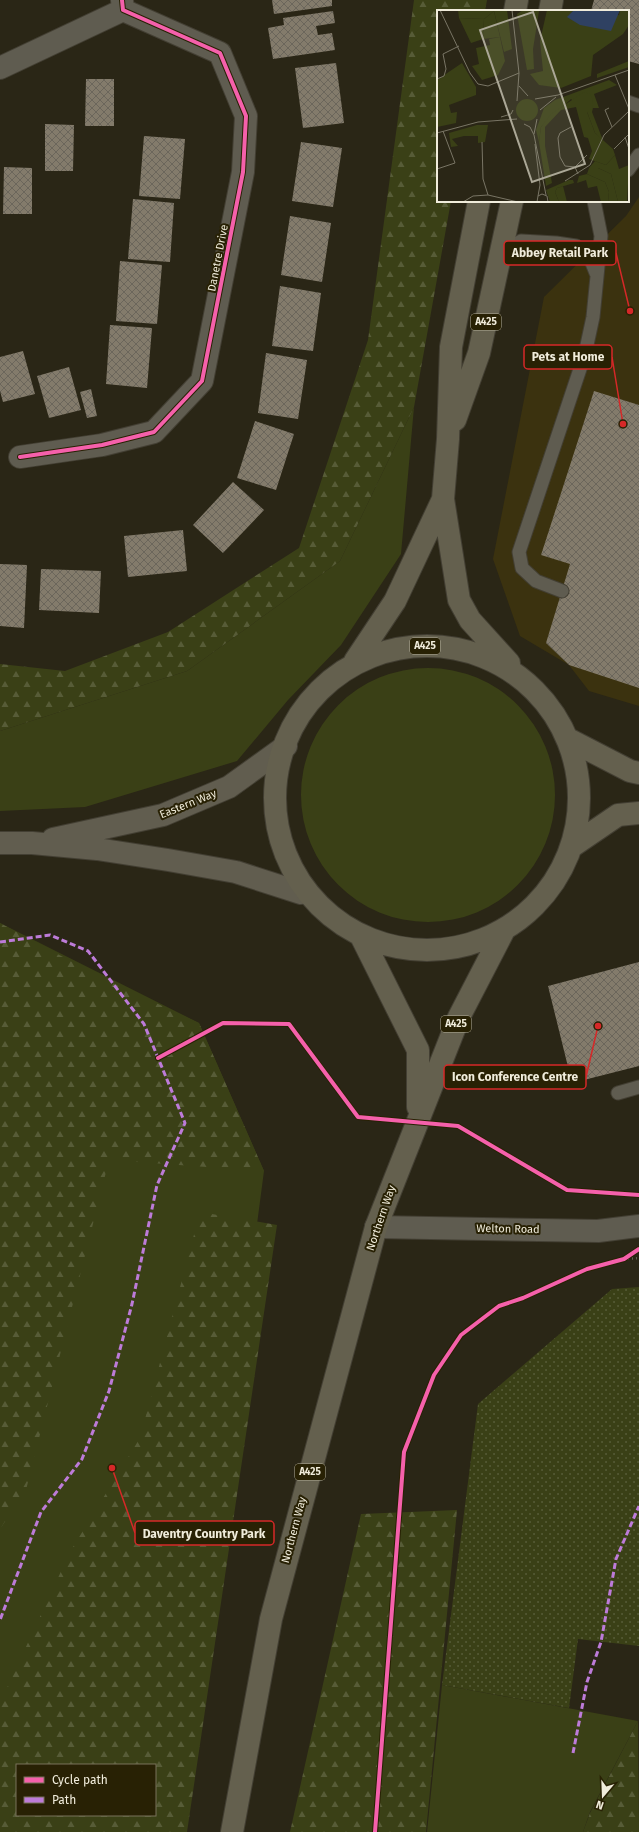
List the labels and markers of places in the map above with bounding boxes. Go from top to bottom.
callout: Abbey Retail Park [504,241,616,265]
callout: Pets at Home [524,345,612,369]
callout: Icon Conference Centre [444,1065,586,1089]
callout: Daventry Country Park [135,1521,274,1545]

